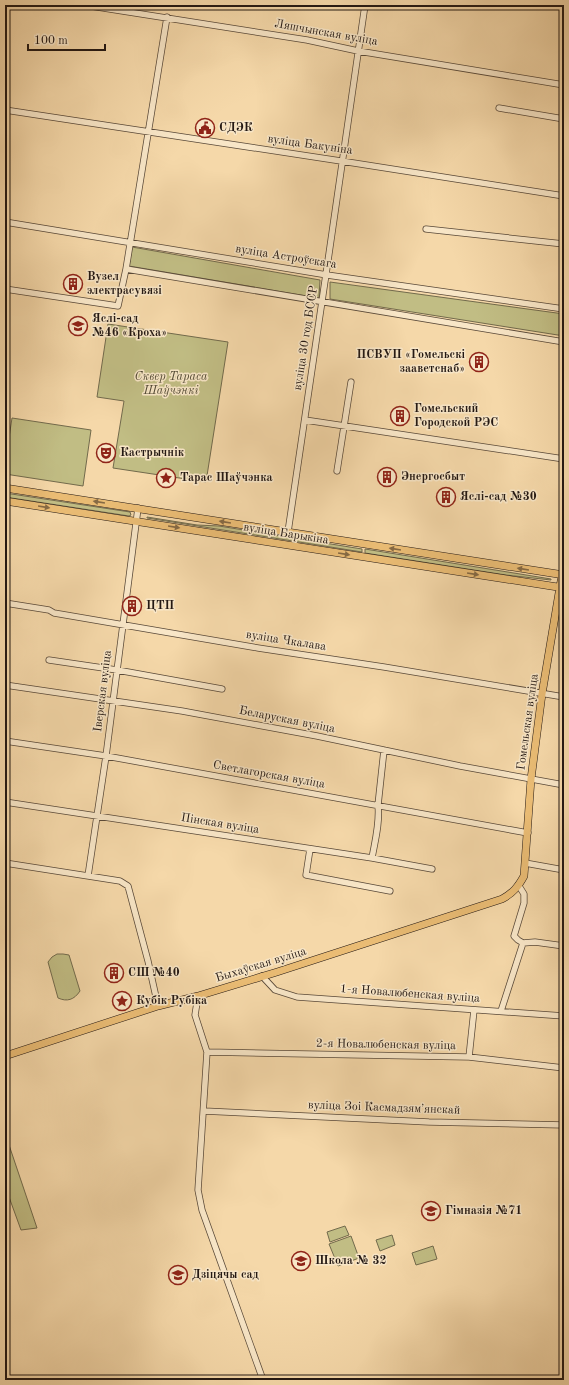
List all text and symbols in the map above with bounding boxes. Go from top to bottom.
street label: Ляшчынская вуліца [273,17,379,48]
scale bar [28,26,105,52]
text: 100 m [34,35,68,47]
public building icon: СДЭК [194,117,216,139]
place label: СДЭК [219,122,253,134]
street label: вуліца Бакуніна [267,132,353,157]
street label: вуліца Астроўскага [235,242,338,271]
place label: Вузел электрасувязі [87,271,162,297]
building icon: Вузел электрасувязі [62,273,84,295]
street label: вуліца 30 год БССР [291,285,320,391]
place label: Яслі-сад №46 «Кроха» [92,313,167,339]
school or university icon: Яслі-сад №46 «Кроха» [67,315,89,337]
place label: ПСВУП «Гомельскі зааветснаб» [356,349,465,375]
building icon: ПСВУП «Гомельскі зааветснаб» [468,351,490,373]
park label: Сквер Тараса Шаўчэнкі [135,371,208,397]
place label: Гомельский Городской РЭС [414,403,498,429]
building icon: Гомельский Городской РЭС [389,405,411,427]
theatre icon: Кастрычнік [95,442,117,464]
place label: Кастрычнік [120,447,185,459]
building icon: Энергосбыт [376,466,398,488]
place icon: Тарас Шаўчэнка [155,467,177,489]
place label: Энергосбыт [401,471,465,483]
place label: Тарас Шаўчэнка [180,472,273,484]
building icon: Яслі-сад №30 [435,486,457,508]
place label: Яслі-сад №30 [460,491,537,503]
one-way arrow [93,499,105,505]
one-way arrow [37,504,50,510]
one-way arrow [219,519,231,525]
street label: вуліца Барыкіна [242,520,330,547]
one-way arrow [168,525,181,531]
one-way arrow [389,546,401,552]
one-way arrow [338,551,350,557]
one-way arrow [517,566,529,572]
one-way arrow [467,571,479,577]
building icon: ЦТП [121,595,143,617]
place label: ЦТП [146,600,175,612]
street label: вуліца Чкалава [245,628,327,653]
street label: Іверская вуліца [91,649,114,733]
street label: Гомельская вуліца [514,673,541,771]
street label: Беларуская вуліца [238,704,336,735]
street label: Светлагорская вуліца [212,758,326,791]
street label: Пінская вуліца [180,811,260,836]
street label: Быхаўская вуліца [214,944,308,985]
building icon: СШ №40 [103,962,125,984]
place label: СШ №40 [128,967,180,979]
street label: 1-я Новалюбенская вуліца [340,982,480,1005]
place icon: Кубік Рубіка [111,990,133,1012]
place label: Кубік Рубіка [136,995,207,1007]
street label: 2-я Новалюбенская вуліца [316,1037,456,1052]
street label: вуліца Зоі Касмадзямʼянскай [308,1098,460,1117]
school or university icon: Гімназія №71 [420,1200,442,1222]
place label: Гімназія №71 [445,1205,522,1217]
school or university icon: Школа № 32 [290,1250,312,1272]
place label: Школа № 32 [315,1255,386,1267]
school or university icon: Дзіцячы сад [167,1264,189,1286]
place label: Дзіцячы сад [192,1269,259,1281]

